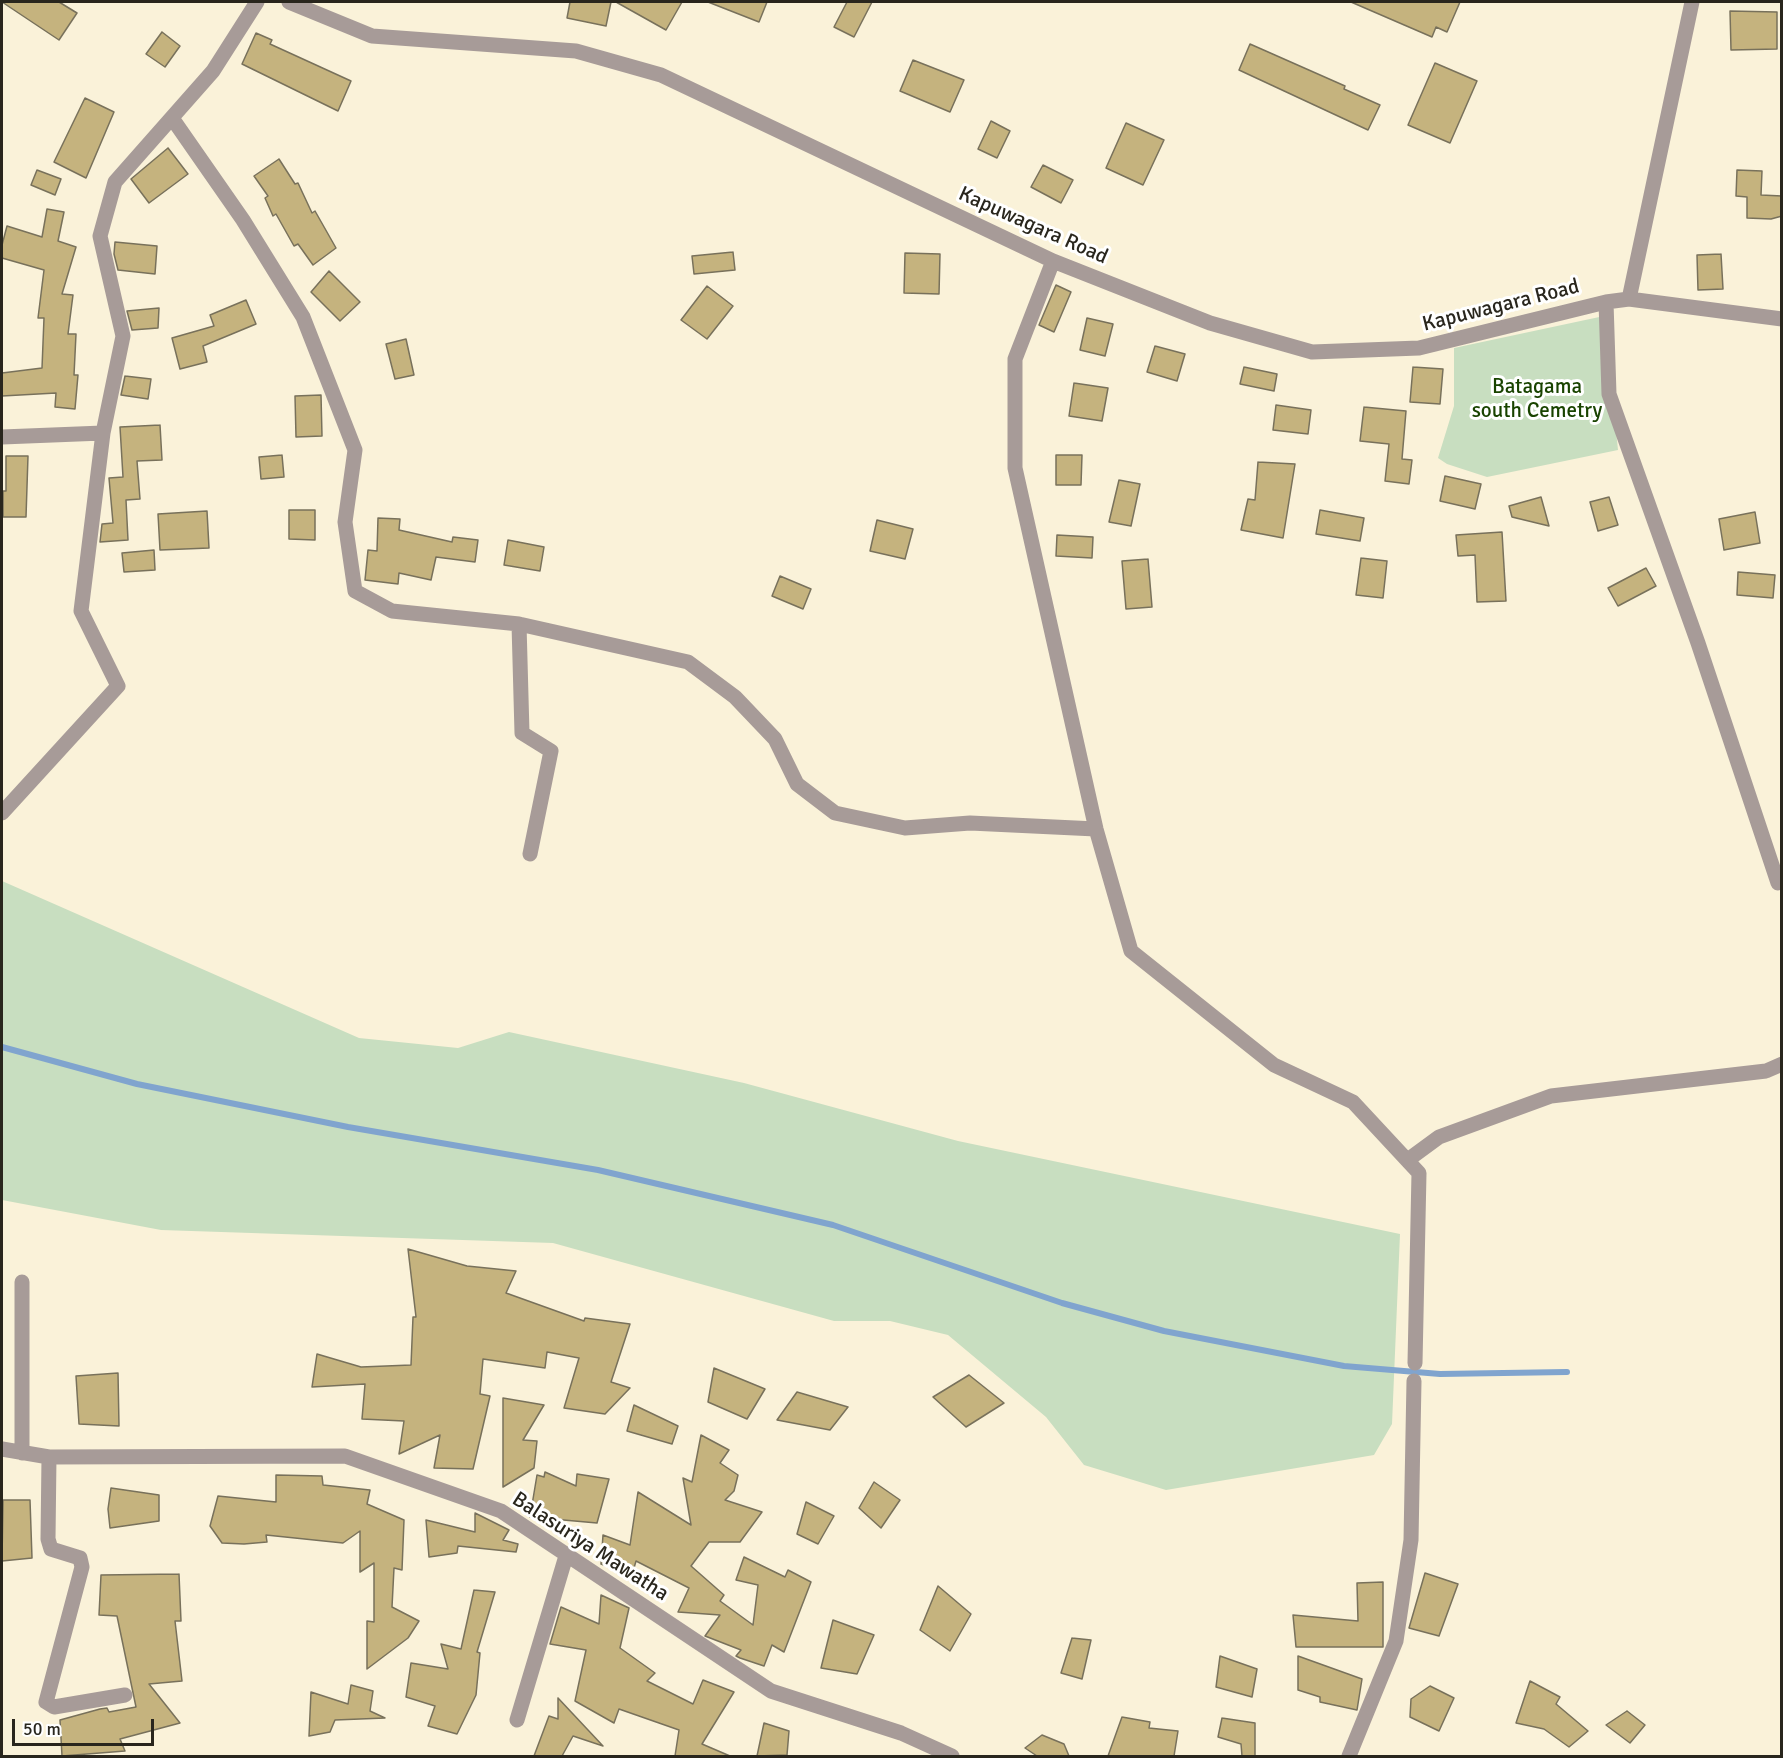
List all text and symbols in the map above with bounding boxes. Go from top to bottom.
street label: Kapuwagara Road [954,182,1112,270]
street label: Kapuwagara Road [1420,274,1582,338]
park label: Batagama south Cemetry [1472,374,1602,424]
street label: Balasuriya Mawatha [507,1487,673,1607]
scale bar [15,1707,158,1745]
text: 50 m [23,1718,61,1740]

